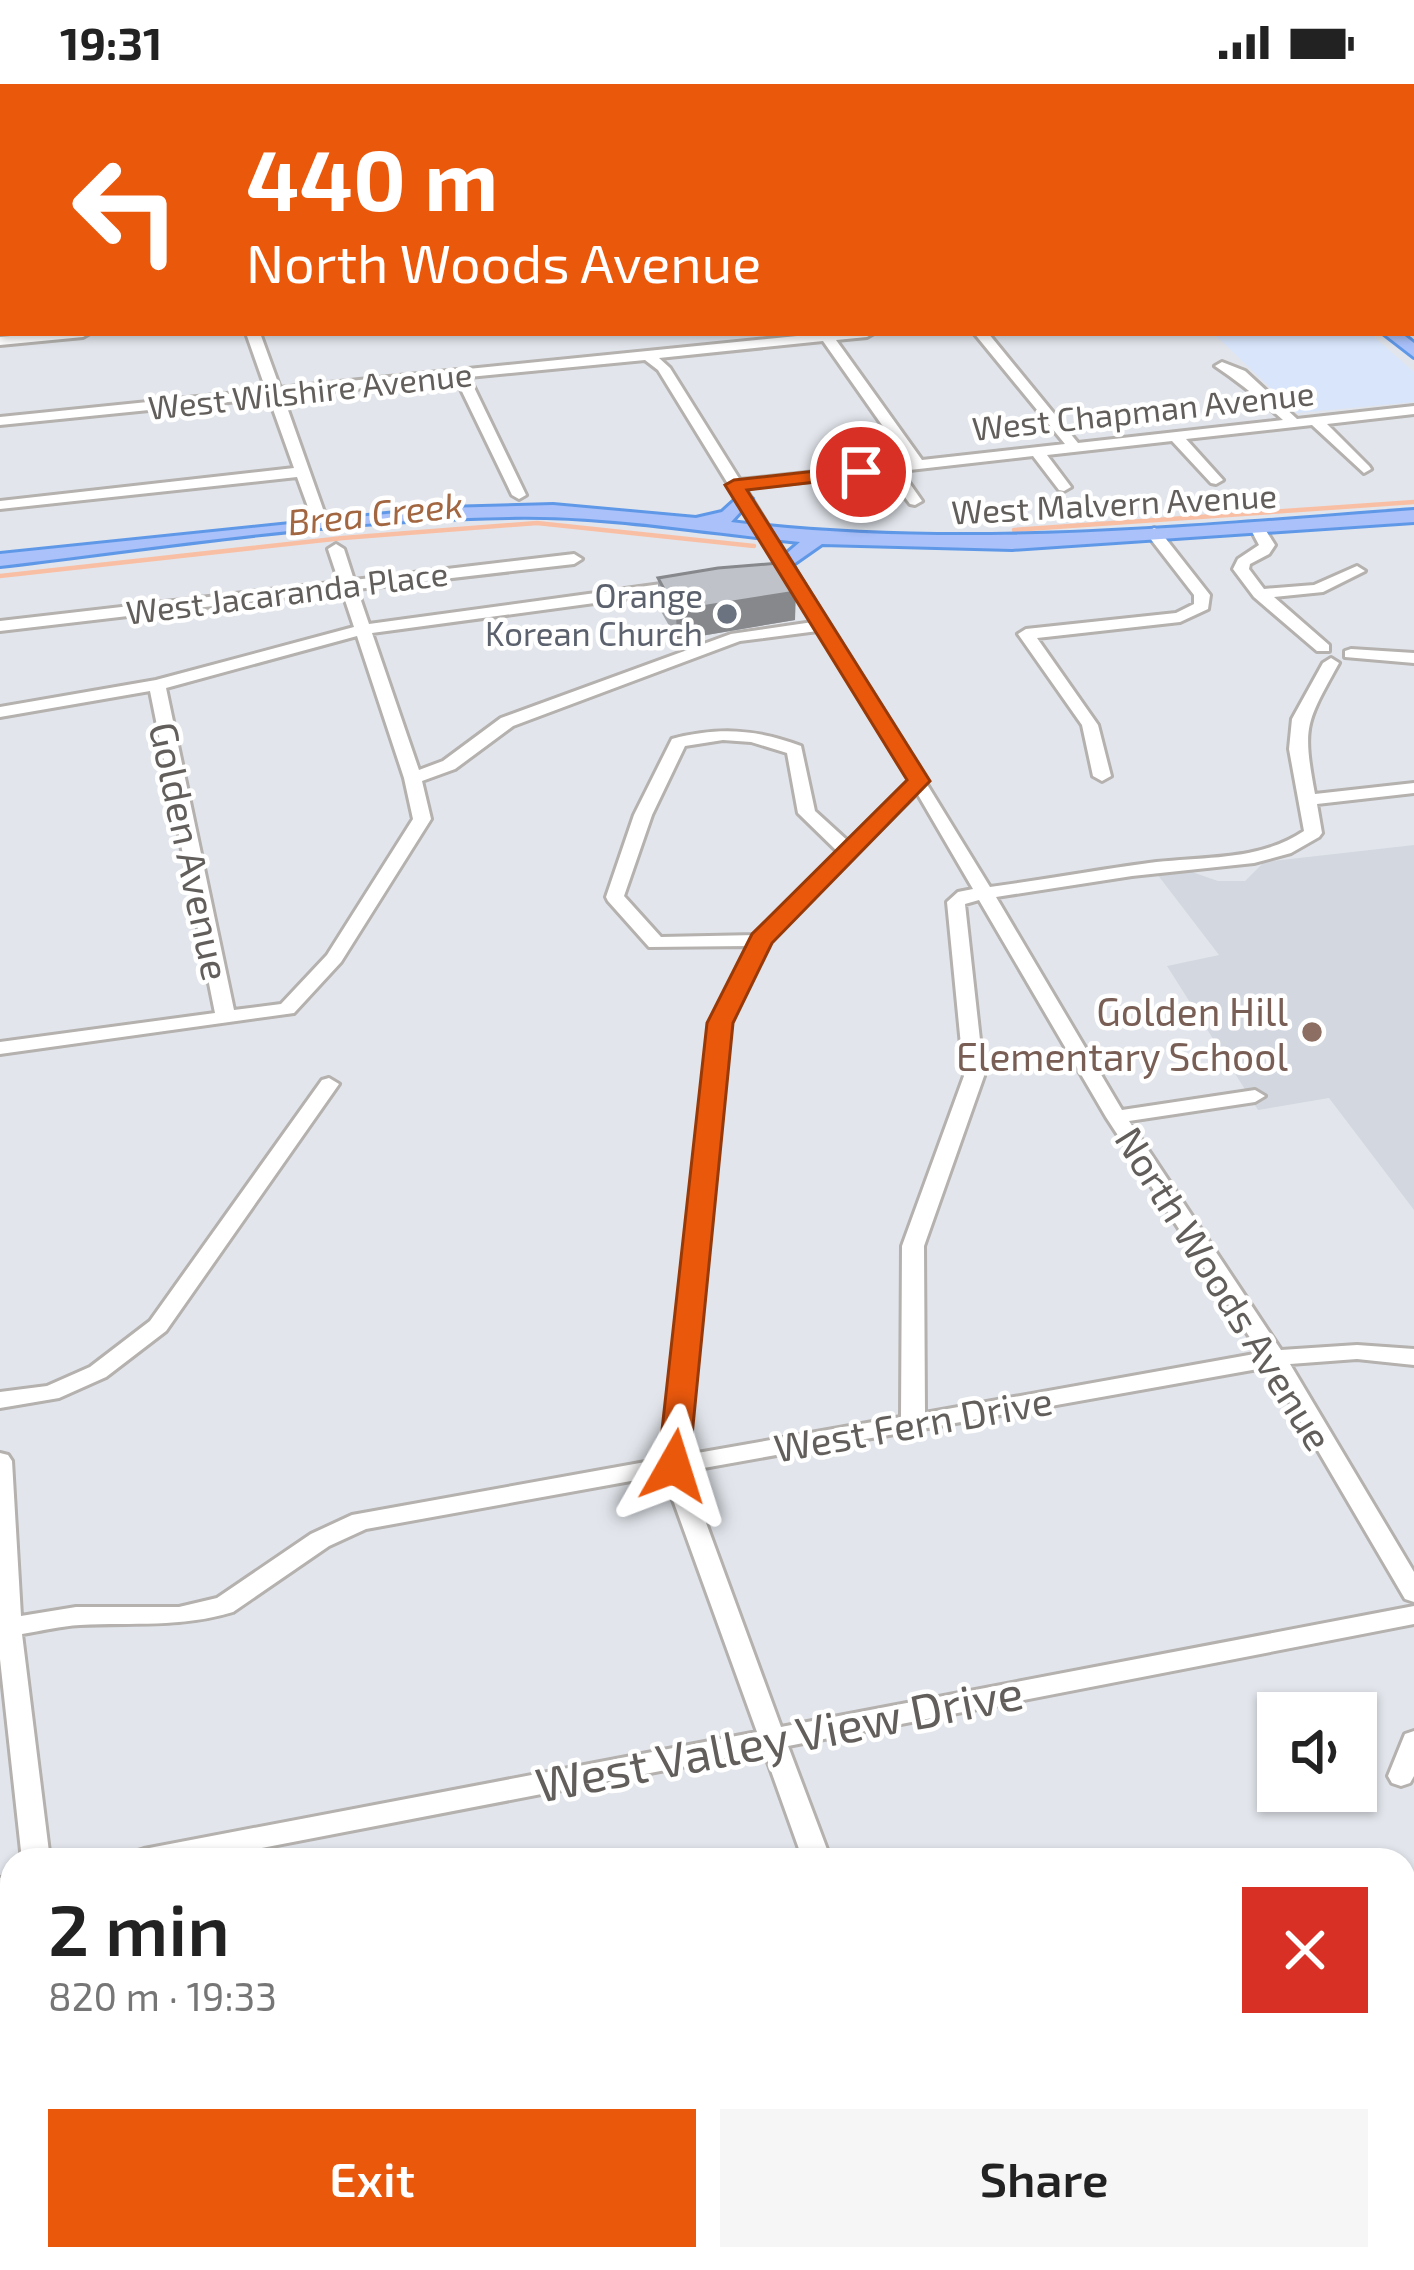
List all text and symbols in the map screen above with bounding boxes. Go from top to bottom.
text: 19:31 [60,15,163,69]
text: 440 m [246,127,498,228]
icon: left [48,132,204,288]
text: North Woods Avenue [246,229,761,294]
street label: West Wilshire Avenue [146,353,474,427]
street label: West Chapman Avenue [970,372,1316,448]
pin [810,421,912,523]
icon: arrive [828,439,894,505]
street label: West Malvern Avenue [950,475,1278,531]
water label: Brea Creek [285,481,465,543]
street label: West Jacaranda Place [124,552,450,632]
place label: Orange Korean Church [485,575,703,653]
marker: Orange Korean Church [714,601,740,627]
street label: Golden Avenue [141,718,241,984]
place label: Golden Hill Elementary School [956,987,1288,1079]
marker: Golden Hill Elementary School [1299,1019,1325,1045]
street label: North Woods Avenue [1106,1118,1344,1458]
street label: West Fern Drive [770,1375,1056,1471]
position arrow [611,1403,737,1529]
street label: West Valley View Drive [530,1661,1028,1813]
map controls [1257,1692,1377,1812]
button: sound [1257,1692,1377,1812]
text: 2 min [48,1884,230,1970]
button: close [1242,1887,1368,2013]
text: 820 m · 19:33 [48,1972,277,2019]
button: Exit [48,2109,696,2247]
button: Share [720,2109,1368,2247]

